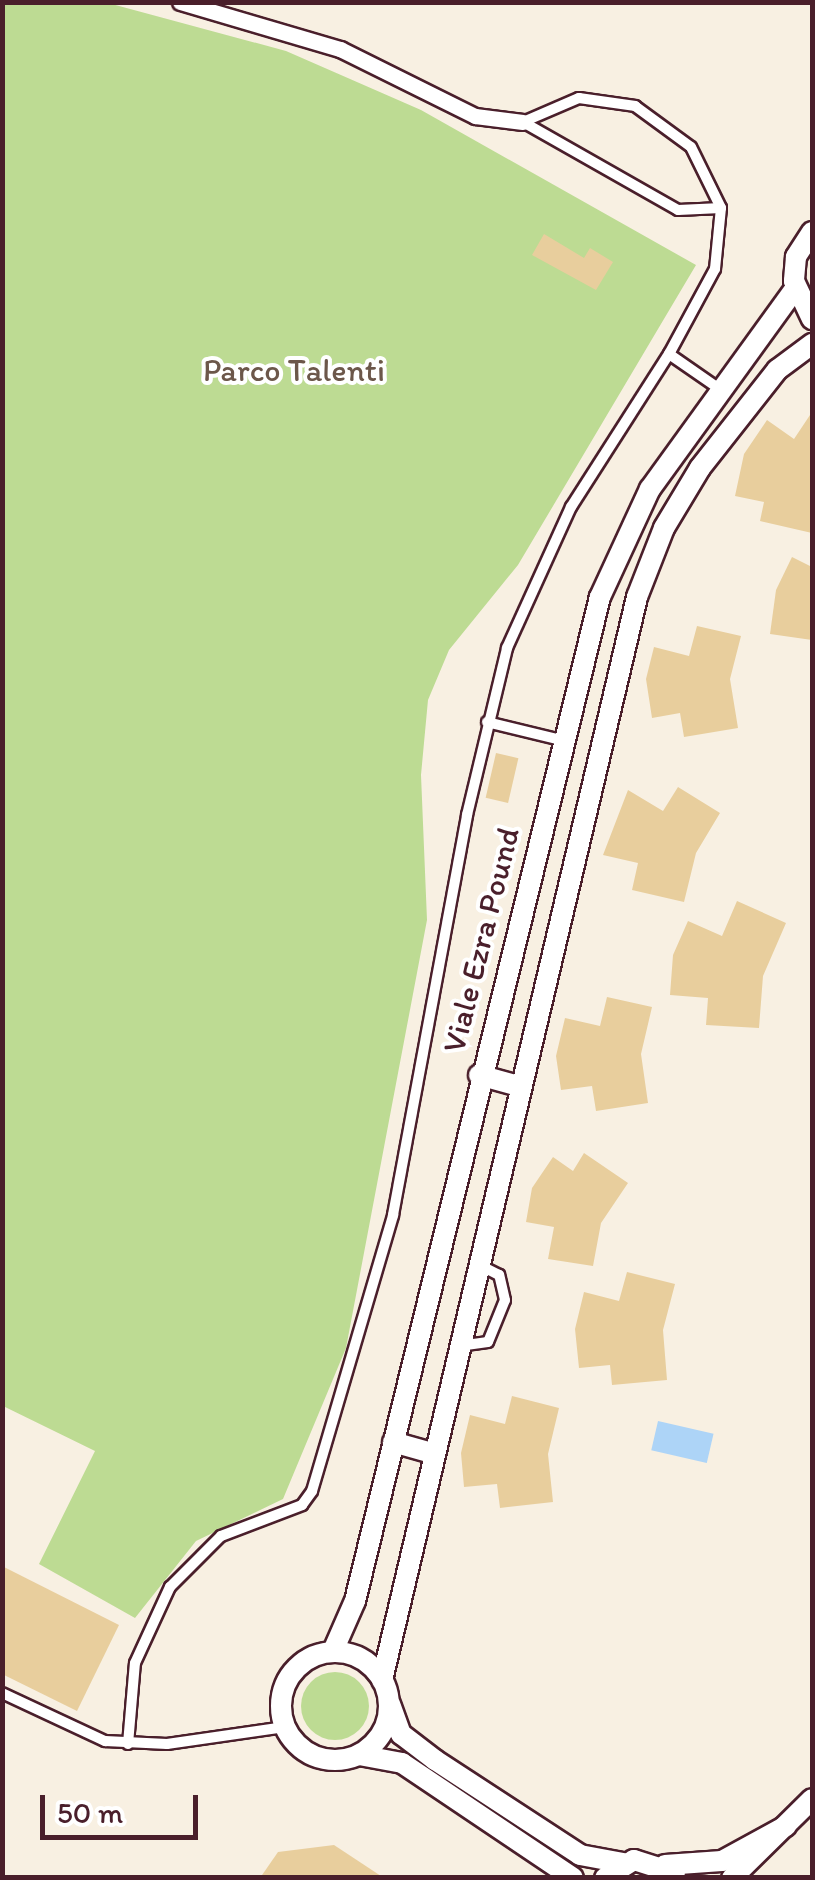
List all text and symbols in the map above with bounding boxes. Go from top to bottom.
park label: Parco Talenti [205,351,383,389]
street label: Viale Ezra Pound [435,824,527,1056]
scale bar [45,1775,202,1837]
text: 50 m [57,1794,123,1831]

